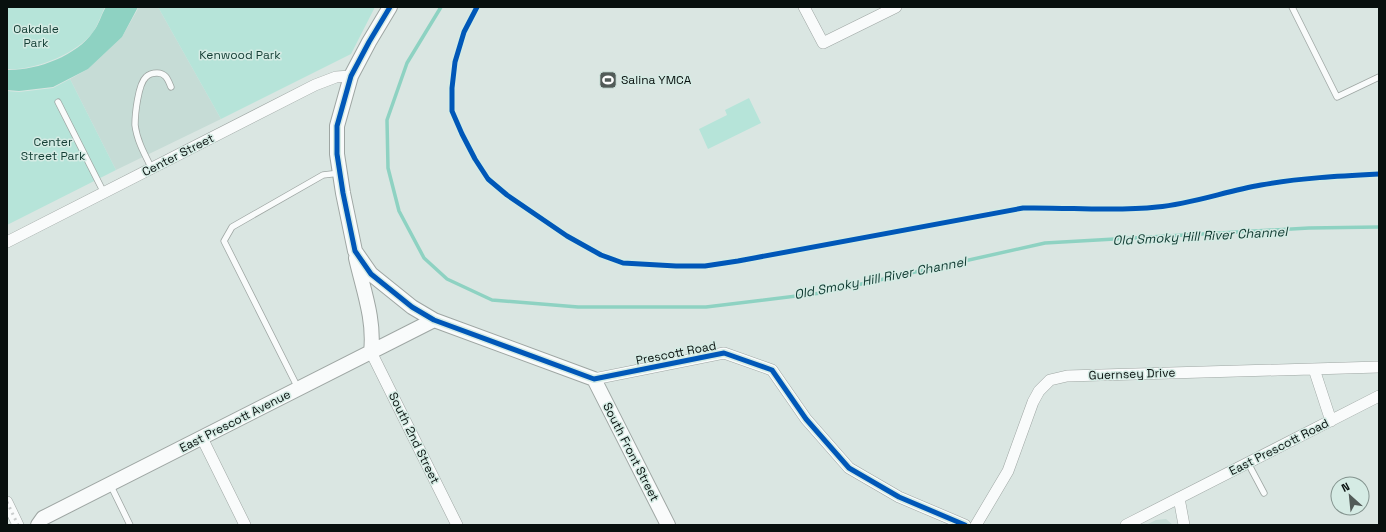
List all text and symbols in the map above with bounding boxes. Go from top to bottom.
park label: Oakdale Park [13,21,59,51]
park label: Kenwood Park [199,47,281,63]
sports icon: Salina YMCA [598,70,618,90]
place label: Salina YMCA [621,72,692,88]
street label: Center Street [139,130,217,180]
park label: Center Street Park [21,134,86,164]
water label: Old Smoky Hill River Channel [1112,223,1290,249]
water label: Old Smoky Hill River Channel [792,253,969,303]
street label: Prescott Road [634,337,718,369]
street label: Guernsey Drive [1088,364,1176,384]
street label: East Prescott Avenue [177,386,293,456]
street label: South 2nd Street [385,389,443,487]
street label: South Front Street [599,400,663,504]
street label: East Prescott Road [1226,415,1332,479]
north arrow [1330,476,1370,516]
text: N [1339,479,1352,495]

